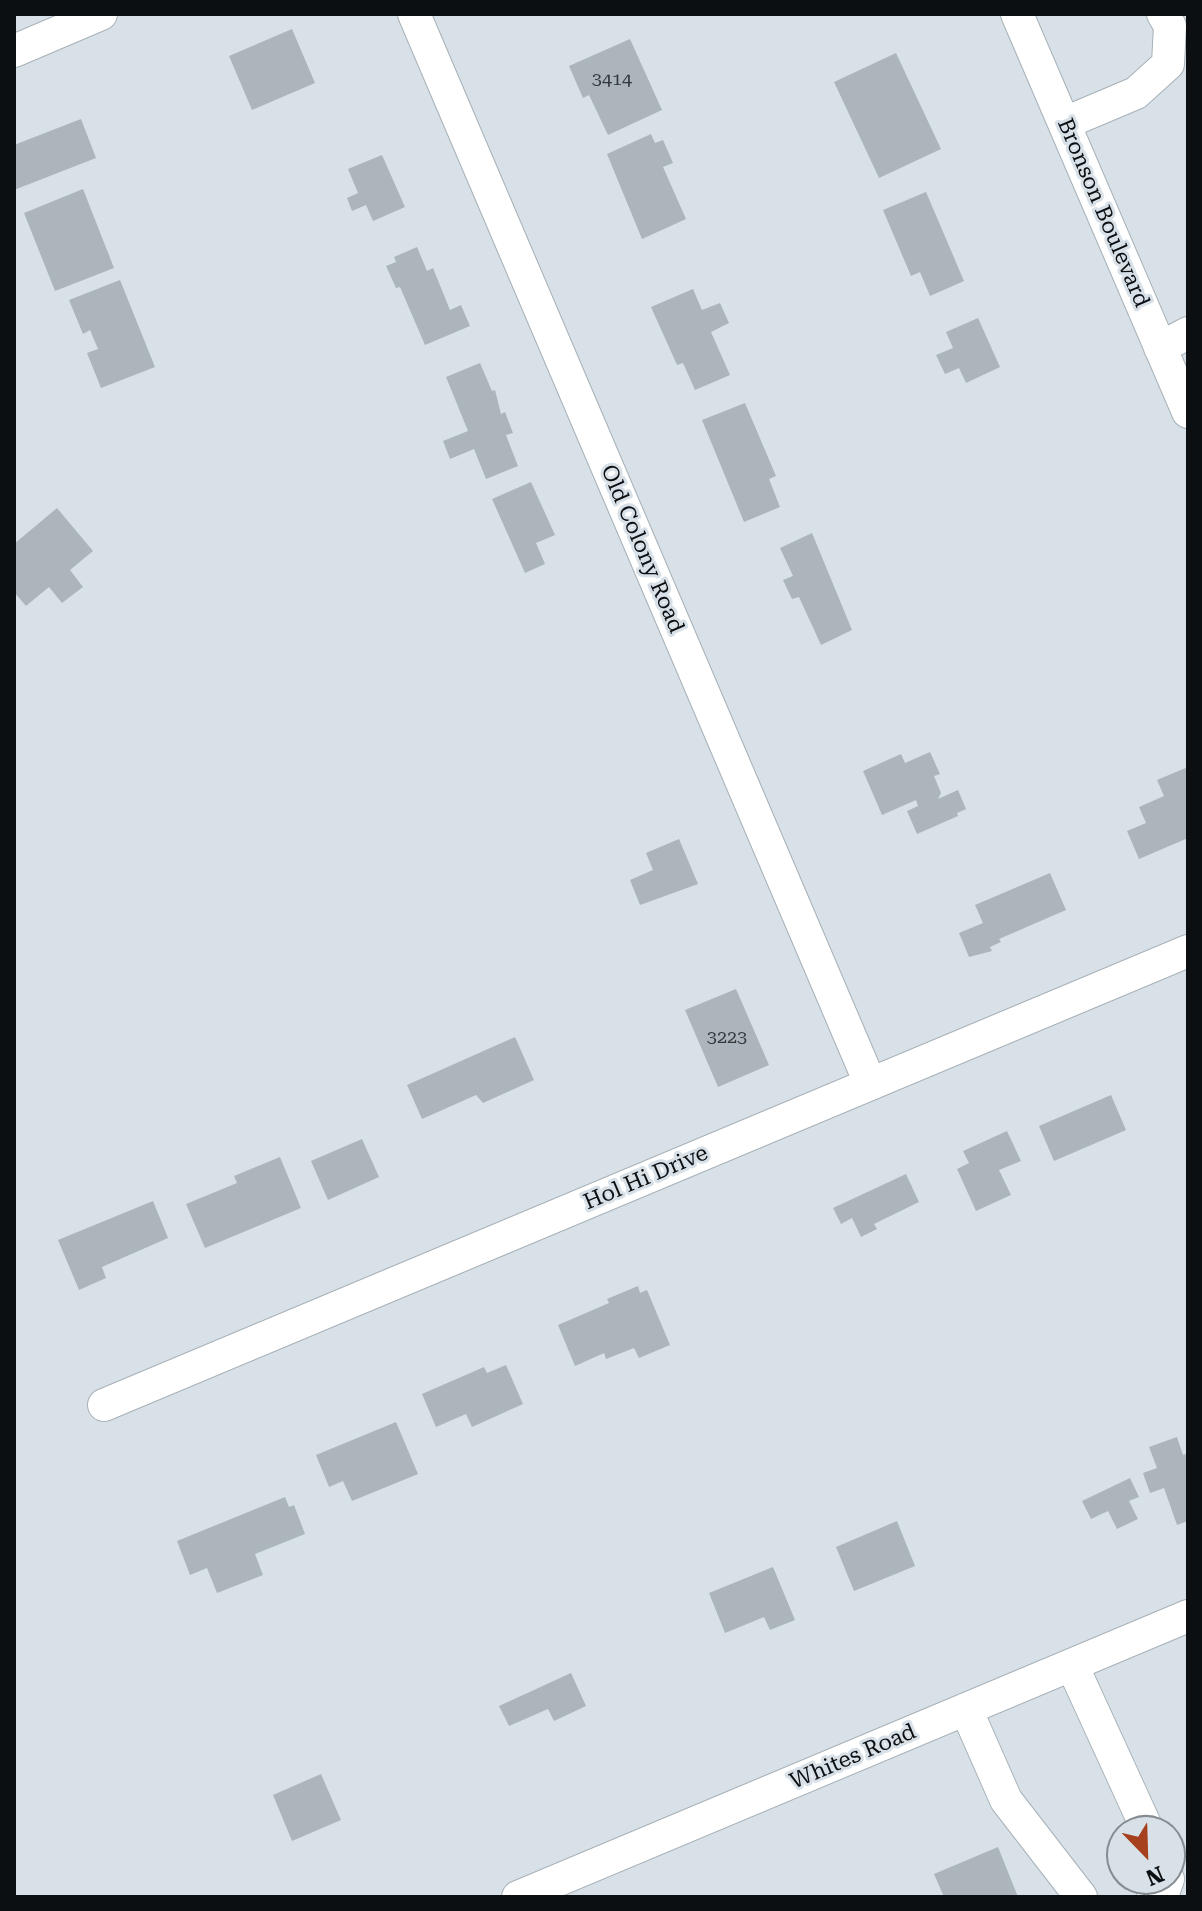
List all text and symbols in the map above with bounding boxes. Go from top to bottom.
house number: 3414 [592,69,632,91]
street label: Bronson Boulevard [1051,115,1155,311]
street label: Old Colony Road [595,461,689,637]
house number: 3223 [707,1027,747,1049]
street label: Hol Hi Drive [580,1140,712,1216]
street label: Whites Road [786,1719,920,1795]
north arrow [1106,1815,1186,1895]
text: N [1142,1861,1167,1891]

